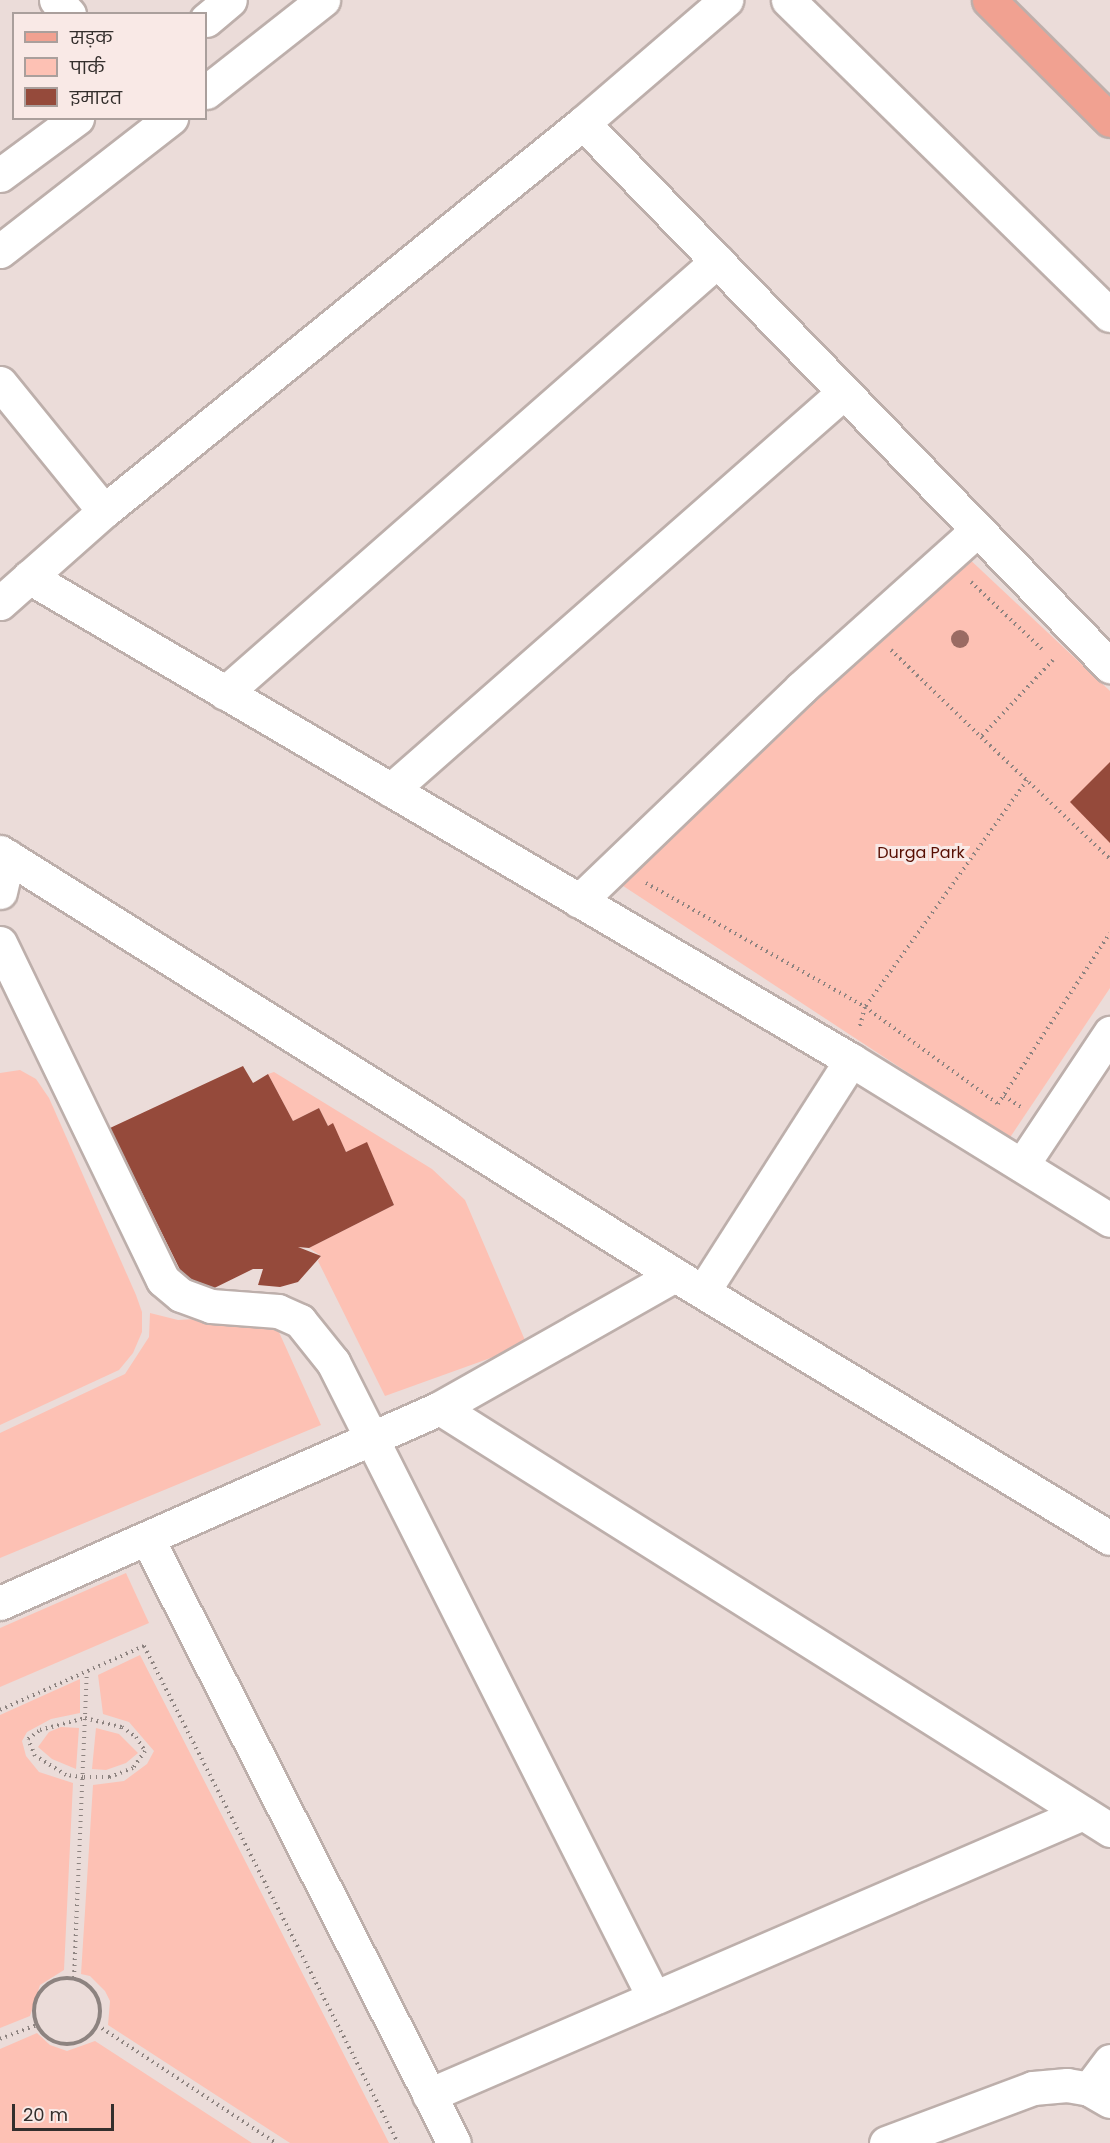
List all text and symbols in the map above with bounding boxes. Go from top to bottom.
legend [12,12,207,120]
text: सड़क [70,25,113,50]
text: पार्क [70,55,105,80]
text: इमारत [70,85,122,110]
park label: Durga Park [877,843,965,863]
scale bar [15,2092,117,2130]
text: 20 m [23,2102,68,2127]

